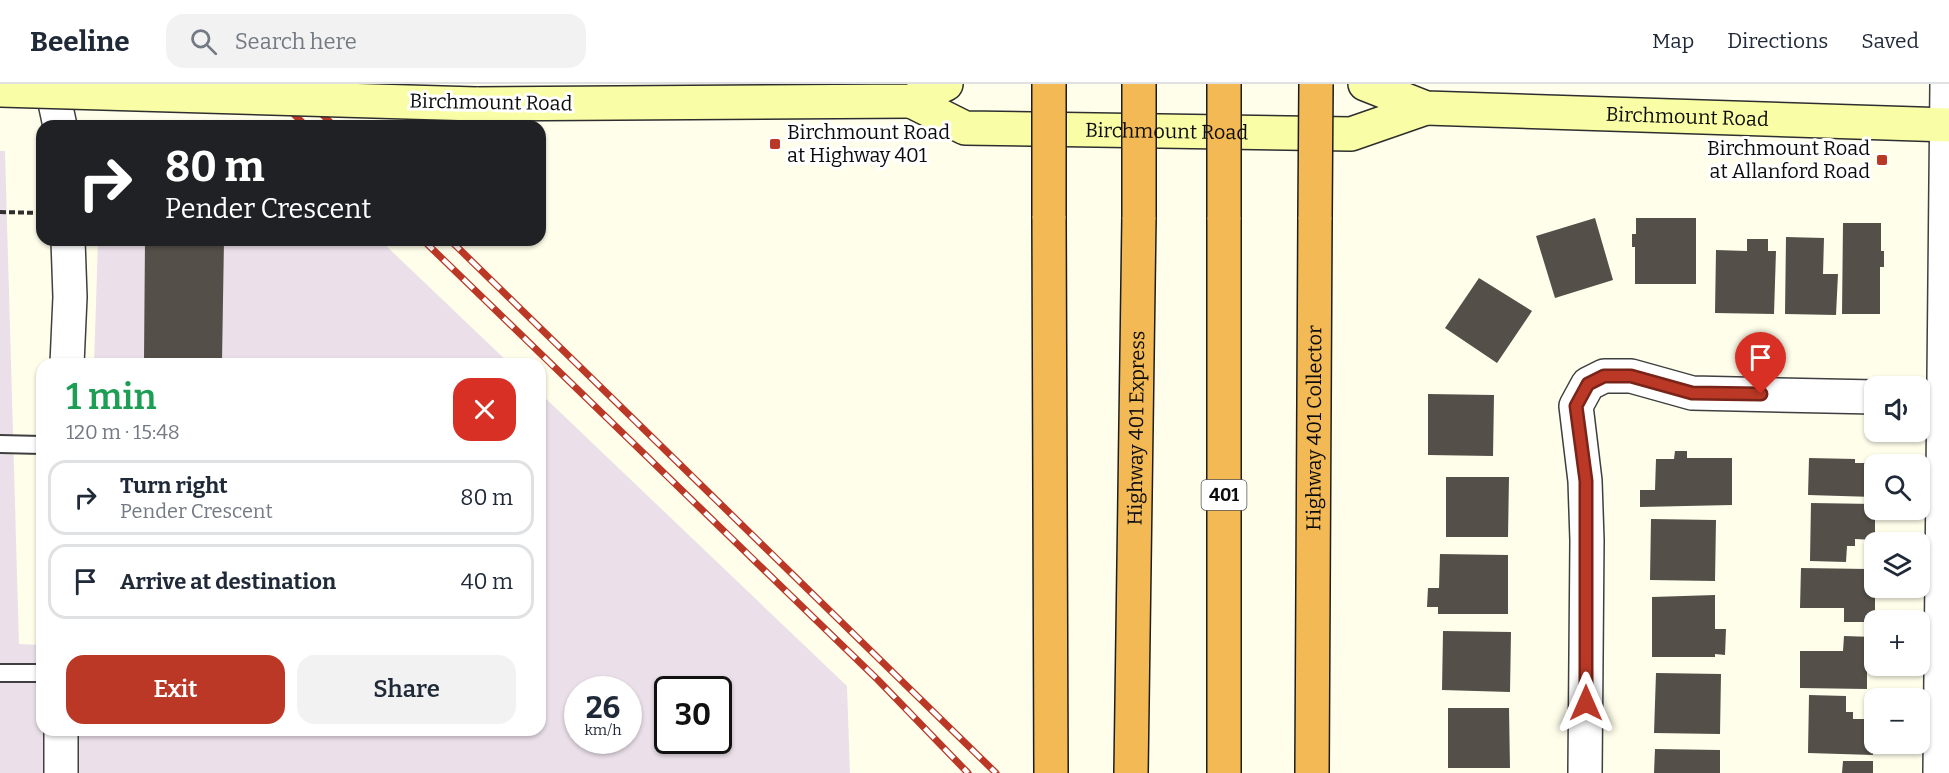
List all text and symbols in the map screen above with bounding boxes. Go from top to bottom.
search box [166,14,586,68]
text: Beeline [30,25,130,58]
icon: search [187,25,220,58]
text: Search here [235,28,357,55]
text: Map [1652,28,1694,54]
text: Directions [1727,28,1828,54]
text: Saved [1861,28,1919,54]
street label: Birchmount Road [409,89,573,115]
street label: Birchmount Road [1605,102,1769,131]
street label: Birchmount Road [1085,118,1248,144]
place label: Birchmount Road at Highway 401 [787,120,950,167]
place label: Birchmount Road at Allanford Road [1707,136,1870,183]
marker: Birchmount Road at Highway 401 [768,137,782,151]
text: 80 m [165,142,265,192]
icon: right [66,144,144,222]
marker: Birchmount Road at Allanford Road [1875,153,1889,167]
text: Pender Crescent [165,193,371,225]
street label: Highway 401 Collector [1301,325,1326,531]
street label: Highway 401 Express [1123,330,1149,526]
pin [1735,332,1786,394]
icon: arrive [1744,341,1777,374]
text: 1 min [66,375,157,419]
map controls [1864,376,1930,754]
button: sound [1864,376,1930,442]
button: close [453,378,516,441]
text: 120 m · 15:48 [66,420,180,444]
button: search [1864,454,1930,520]
text: Turn right [120,472,228,499]
road number: 401 [1202,480,1246,510]
icon: right [69,481,102,514]
text: 80 m [460,484,513,511]
text: Pender Crescent [120,499,273,523]
button: layers [1864,532,1930,598]
icon: arrive [69,565,102,598]
text: Arrive at destination [120,568,336,595]
text: 40 m [461,568,513,595]
button: + [1864,610,1930,676]
button: Exit [66,655,285,724]
button: Share [297,655,516,724]
position arrow [1554,671,1618,735]
speed limit sign: 30 [654,676,732,754]
button: − [1864,688,1930,754]
text: 26 [586,690,620,726]
text: km/h [584,721,622,739]

